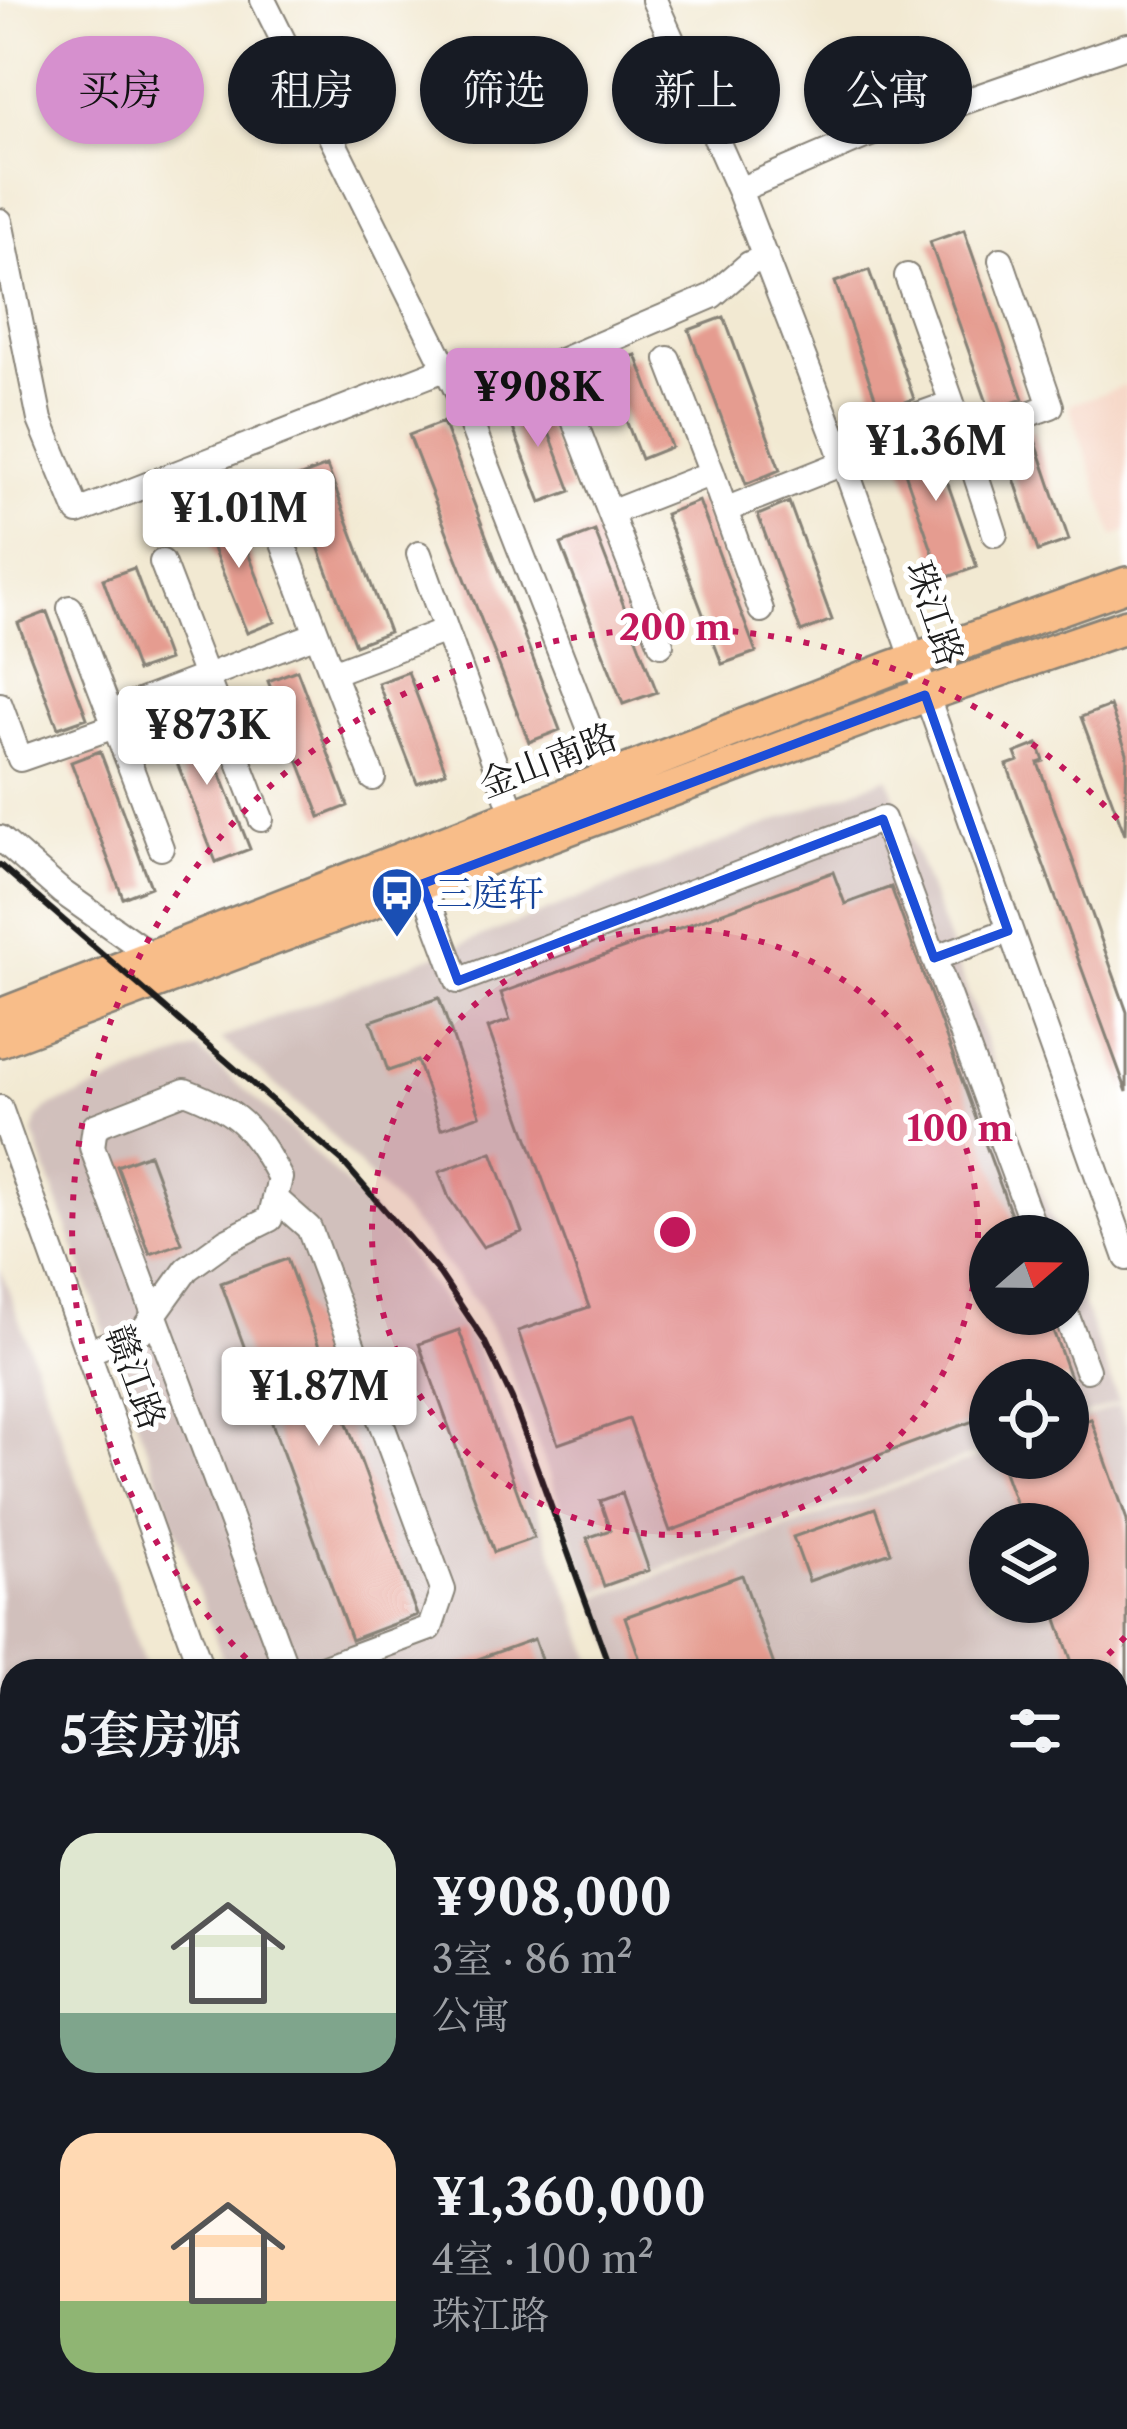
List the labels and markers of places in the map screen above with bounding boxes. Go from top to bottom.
pin: ¥908K [454,348,622,450]
pin: ¥1.36M [838,402,1034,504]
pin: ¥1.01M [141,469,337,571]
pin: ¥873K [123,686,291,788]
bus stop icon: 三庭轩 [369,865,425,939]
place label: 三庭轩 [436,871,544,915]
centre of rings [654,1211,696,1253]
pin: ¥1.87M [221,1347,417,1449]

